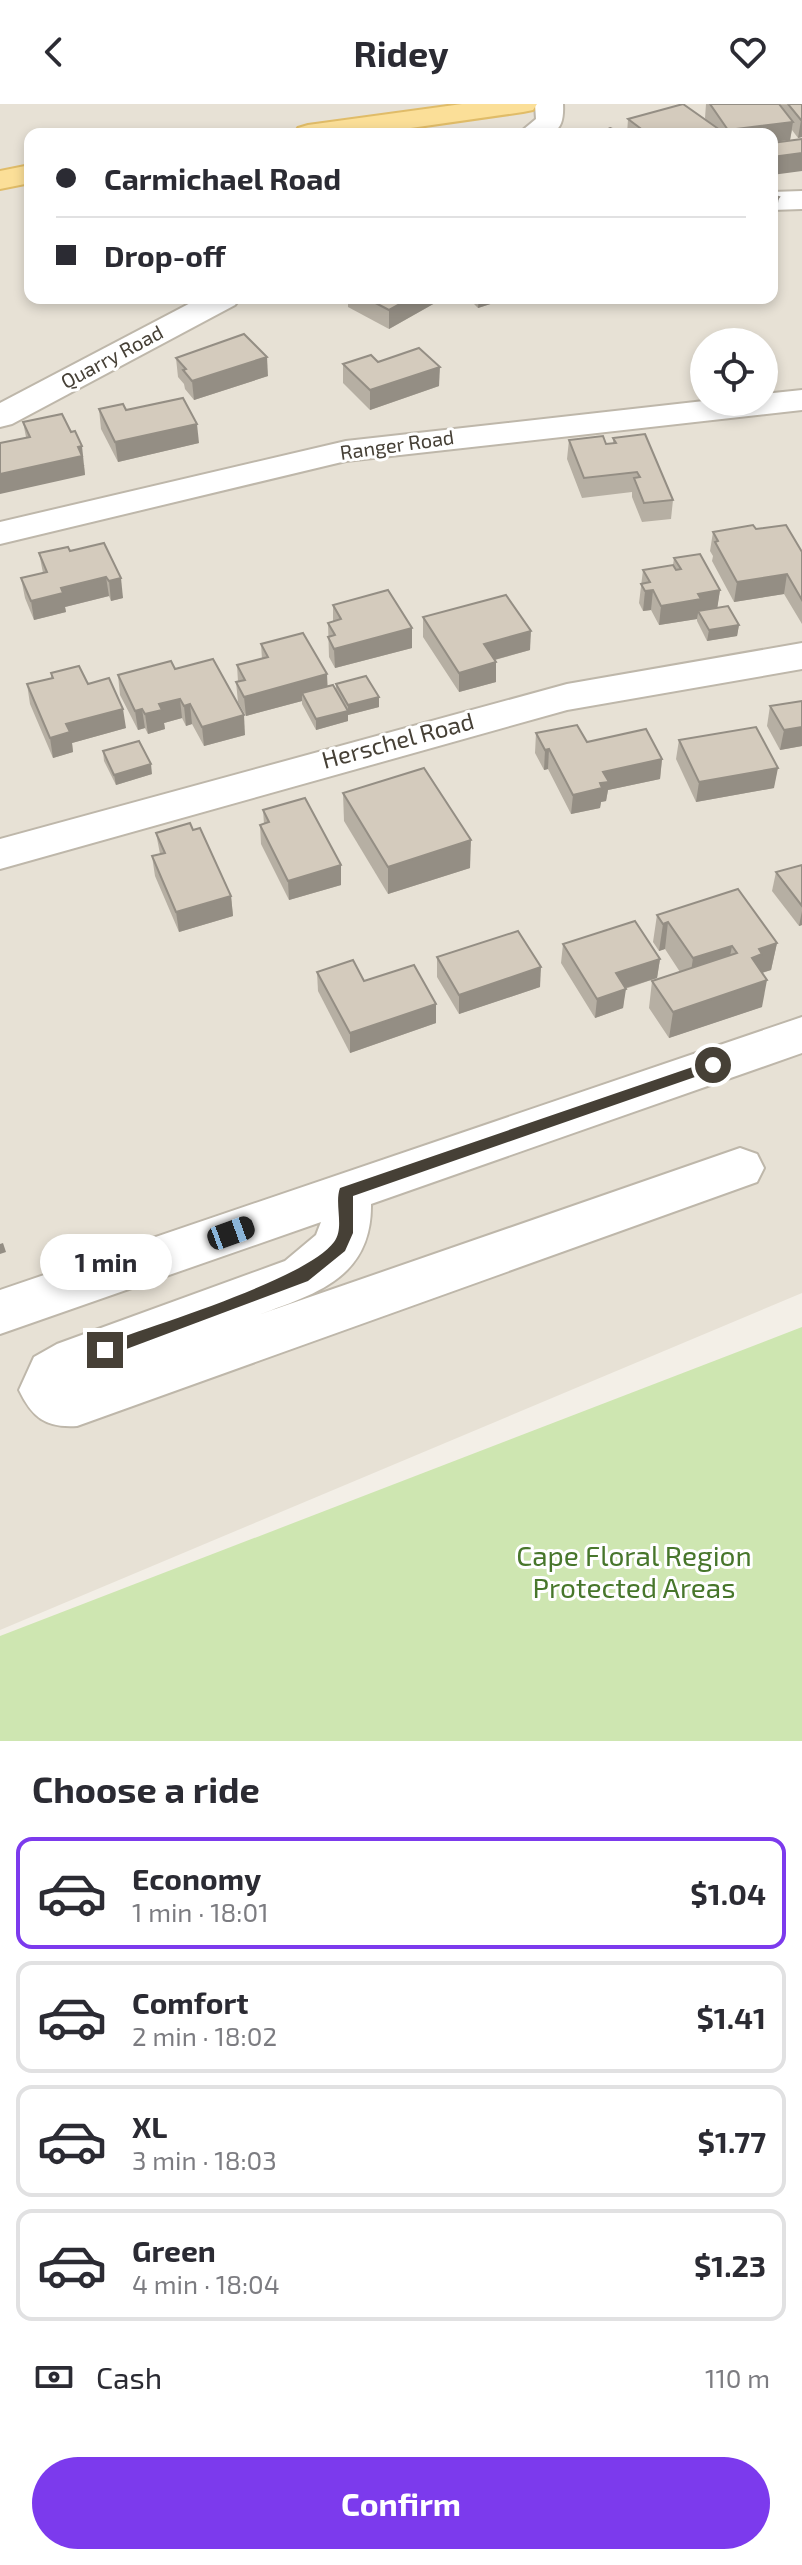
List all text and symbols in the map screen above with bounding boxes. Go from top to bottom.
icon: back [32,30,76,74]
icon: heart [726,30,770,74]
text: Ridey [353,31,449,74]
text: Carmichael Road [104,160,341,196]
text: Drop-off [104,237,226,273]
street label: Quarry Road [56,319,167,393]
map controls [690,328,778,416]
button: locate [690,328,778,416]
street label: Ranger Road [338,424,455,464]
street label: Herschel Road [318,705,477,774]
route start [695,1047,731,1083]
car [204,1214,258,1252]
callout: 1 min [39,1234,171,1290]
text: 1 min [75,1246,137,1277]
route end [87,1332,123,1368]
park label: Cape Floral Region Protected Areas [516,1538,752,1604]
text: Choose a ride [32,1767,260,1810]
icon: car [36,1857,108,1929]
text: Economy [132,1860,261,1896]
text: $1.04 [690,1875,766,1911]
text: 1 min · 18:01 [132,1896,269,1927]
icon: car [36,1981,108,2053]
text: Comfort [132,1984,249,2020]
text: $1.41 [696,1999,766,2035]
text: 2 min · 18:02 [132,2020,277,2051]
icon: car [36,2105,108,2177]
text: XL [132,2108,167,2144]
text: $1.77 [698,2123,766,2159]
text: 3 min · 18:03 [132,2144,277,2175]
icon: car [36,2229,108,2301]
text: Green [132,2232,216,2268]
text: $1.23 [694,2247,766,2283]
text: 4 min · 18:04 [132,2268,280,2299]
icon: cash [32,2355,76,2399]
text: Cash [96,2359,162,2395]
text: 110 m [705,2362,770,2393]
button: Confirm [32,2457,770,2549]

